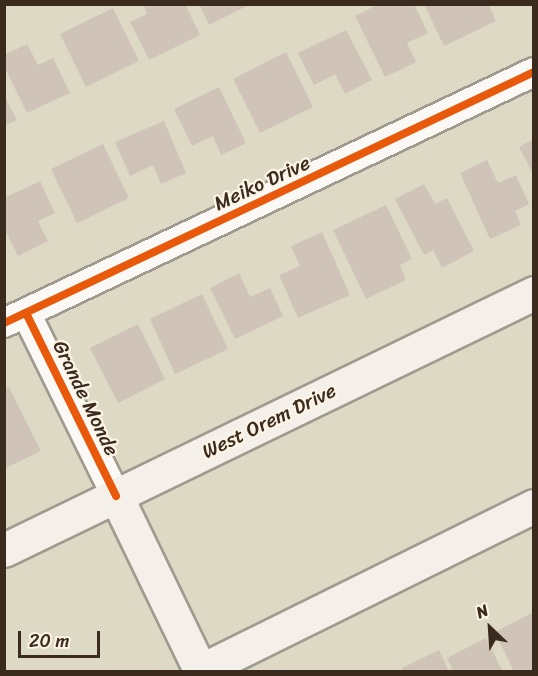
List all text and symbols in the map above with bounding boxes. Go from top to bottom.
street label: Meiko Drive [210,150,314,216]
street label: Grande Monde [48,336,124,460]
street label: West Orem Drive [198,378,340,464]
text: N [471,596,493,627]
north arrow [460,598,520,658]
scale bar [21,619,104,657]
text: 20 m [29,625,69,657]

